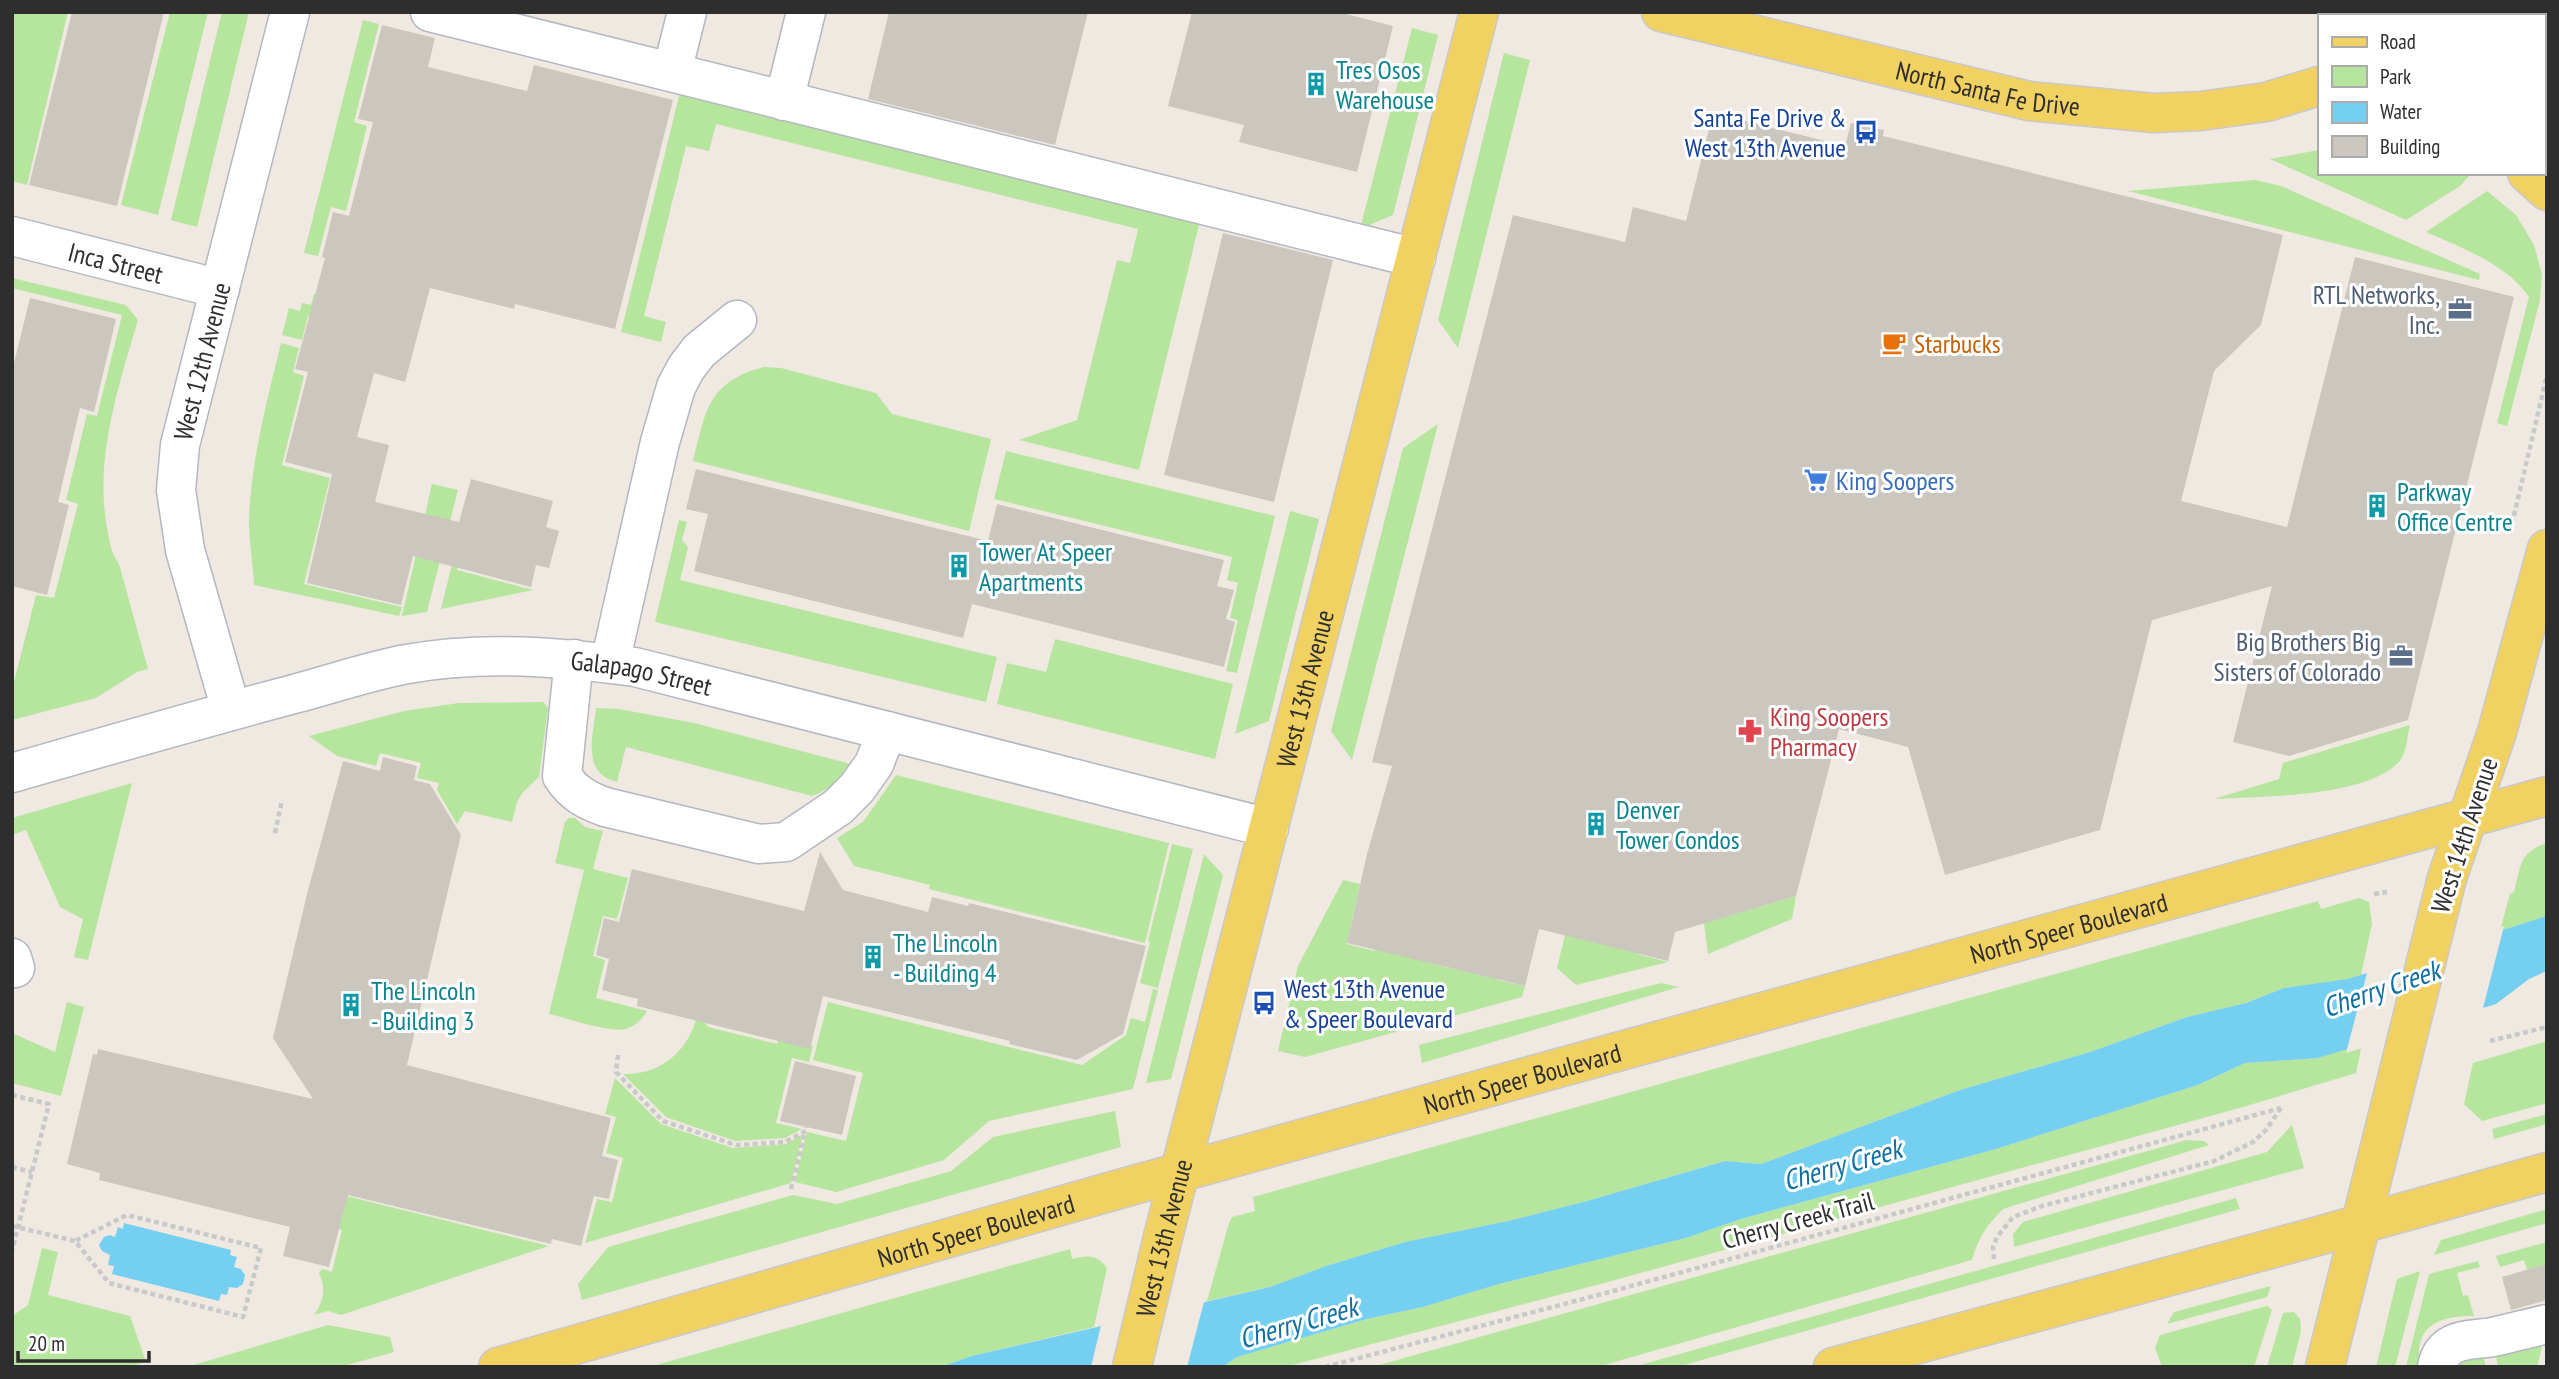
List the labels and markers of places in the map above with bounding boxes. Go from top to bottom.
place label: Tres Osos Warehouse [1336,53,1434,116]
building icon: Tres Osos Warehouse [1302,70,1330,98]
place label: Santa Fe Drive & West 13th Avenue [1685,101,1846,164]
bus stop icon: Santa Fe Drive & West 13th Avenue [1852,118,1880,146]
place label: RTL Networks, Inc. [2313,278,2440,341]
office icon: RTL Networks, Inc. [2446,295,2474,323]
place label: Starbucks [1914,327,2001,360]
cafe icon: Starbucks [1880,329,1908,357]
place label: King Soopers [1836,464,1954,497]
supermarket icon: King Soopers [1802,466,1830,494]
place label: Parkway Office Centre [2397,475,2513,538]
building icon: Parkway Office Centre [2363,492,2391,520]
place label: Tower At Speer Apartments [979,535,1112,598]
building icon: Tower At Speer Apartments [945,552,973,580]
place label: Big Brothers Big Sisters of Colorado [2213,625,2381,688]
office icon: Big Brothers Big Sisters of Colorado [2387,642,2415,670]
place label: King Soopers Pharmacy [1770,700,1888,763]
pharmacy icon: King Soopers Pharmacy [1736,717,1764,745]
place label: Denver Tower Condos [1616,793,1740,856]
building icon: Denver Tower Condos [1582,810,1610,838]
place label: The Lincoln - Building 4 [893,926,998,989]
building icon: The Lincoln - Building 4 [859,943,887,971]
place label: West 13th Avenue & Speer Boulevard [1284,972,1453,1035]
place label: The Lincoln - Building 3 [371,974,476,1037]
bus stop icon: West 13th Avenue & Speer Boulevard [1250,989,1278,1017]
building icon: The Lincoln - Building 3 [337,991,365,1019]

